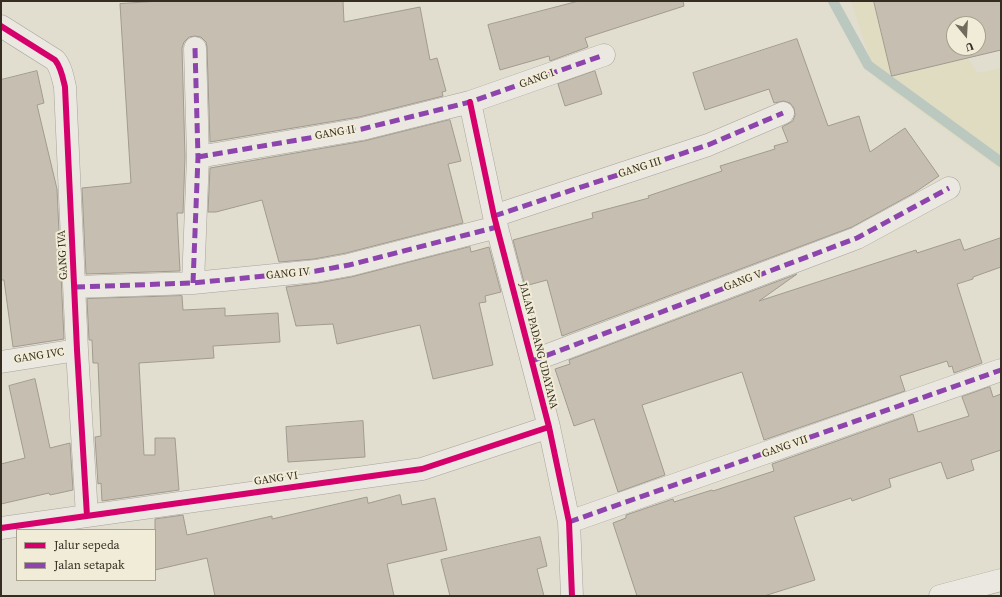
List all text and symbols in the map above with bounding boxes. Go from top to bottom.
north arrow [946,16,986,56]
text: U [963,39,976,55]
street label: GANG I [518,67,556,91]
street label: GANG II [314,123,356,143]
street label: GANG III [617,155,663,181]
street label: GANG IVA [55,230,71,280]
street label: GANG IV [266,266,310,282]
street label: GANG V [722,268,764,294]
street label: JALAN PADANG UDAYANA [516,281,560,411]
street label: GANG IVC [13,346,65,366]
street label: GANG VII [760,433,810,461]
street label: GANG VI [253,469,299,489]
legend [16,529,156,581]
text: Jalur sepeda [54,537,120,553]
text: Jalan setapak [54,557,125,573]

